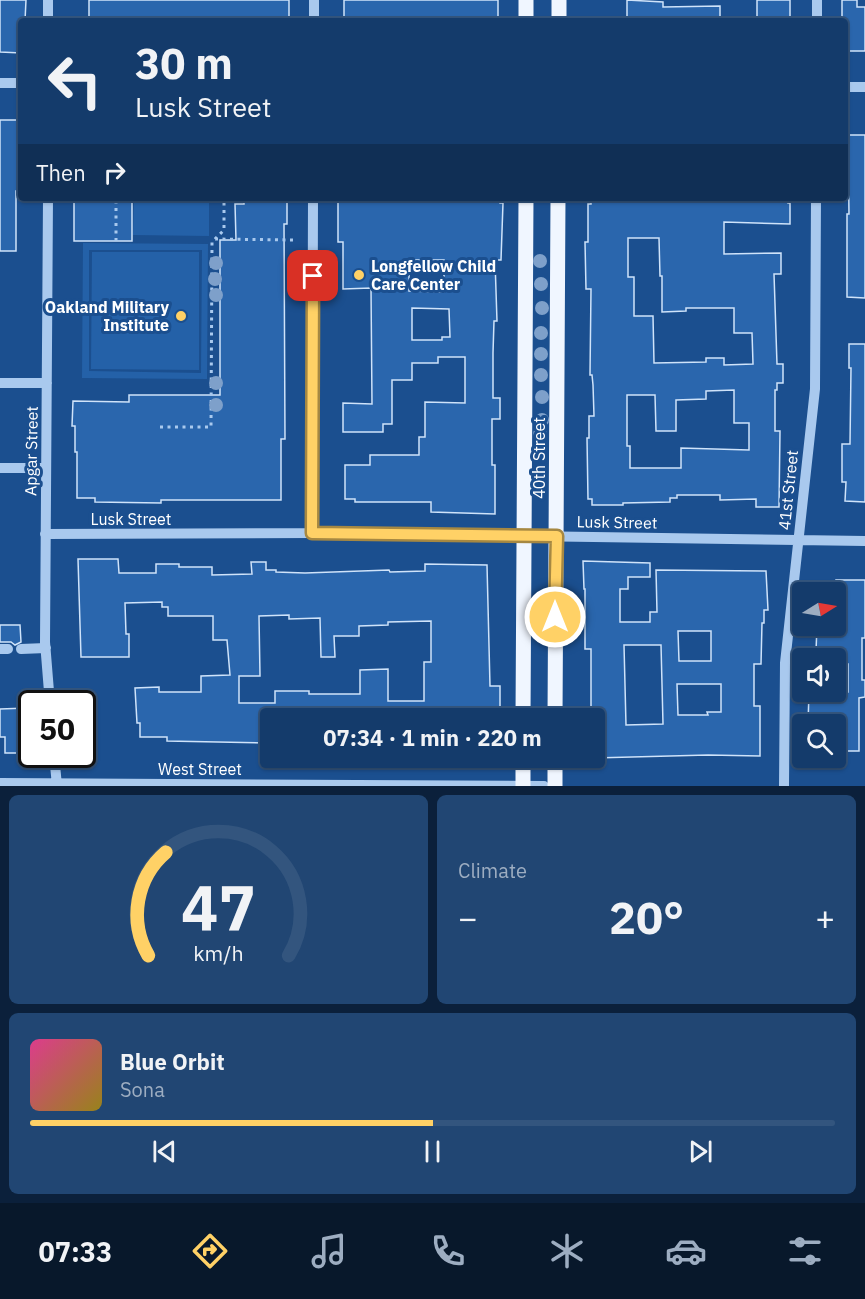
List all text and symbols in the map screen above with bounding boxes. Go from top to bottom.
text: 30 m [135,36,233,91]
icon: left [36,42,114,120]
text: Lusk Street [135,89,271,124]
icon: right [98,156,131,189]
text: Then [36,158,86,187]
pin [287,250,338,301]
place label: Longfellow Child Care Center [371,256,496,294]
icon: arrive [296,259,329,292]
marker: Longfellow Child Care Center [352,268,366,282]
place label: Oakland Military Institute [45,297,169,335]
marker: Oakland Military Institute [174,309,188,323]
street label: Apgar Street [20,406,42,496]
street label: 40th Street [529,417,549,499]
street label: 41st Street [774,449,802,531]
street label: Lusk Street [91,509,171,529]
street label: Lusk Street [576,511,658,533]
north arrow [792,582,846,636]
map controls [792,582,846,768]
position arrow [523,585,587,649]
button: sound [792,648,846,702]
speed limit sign: 50 [18,690,96,768]
button: search [792,714,846,768]
text: 07:34 · 1 min · 220 m [323,723,542,752]
street label: West Street [158,759,242,779]
text: Climate [458,857,527,884]
text: 47 [181,866,256,947]
text: 20° [609,888,684,946]
text: − [458,896,478,939]
text: + [815,896,835,939]
text: km/h [193,940,244,968]
text: Blue Orbit [120,1047,225,1076]
text: Sona [120,1076,165,1103]
icon: previous [148,1135,181,1168]
icon: pause [416,1135,449,1168]
icon: next [684,1135,717,1168]
icon: directions [189,1230,231,1272]
icon: music [308,1230,350,1272]
icon: phone [427,1230,469,1272]
icon: climate [546,1230,588,1272]
icon: car [665,1230,707,1272]
icon: filters [784,1230,826,1272]
text: 07:33 [39,1234,112,1269]

